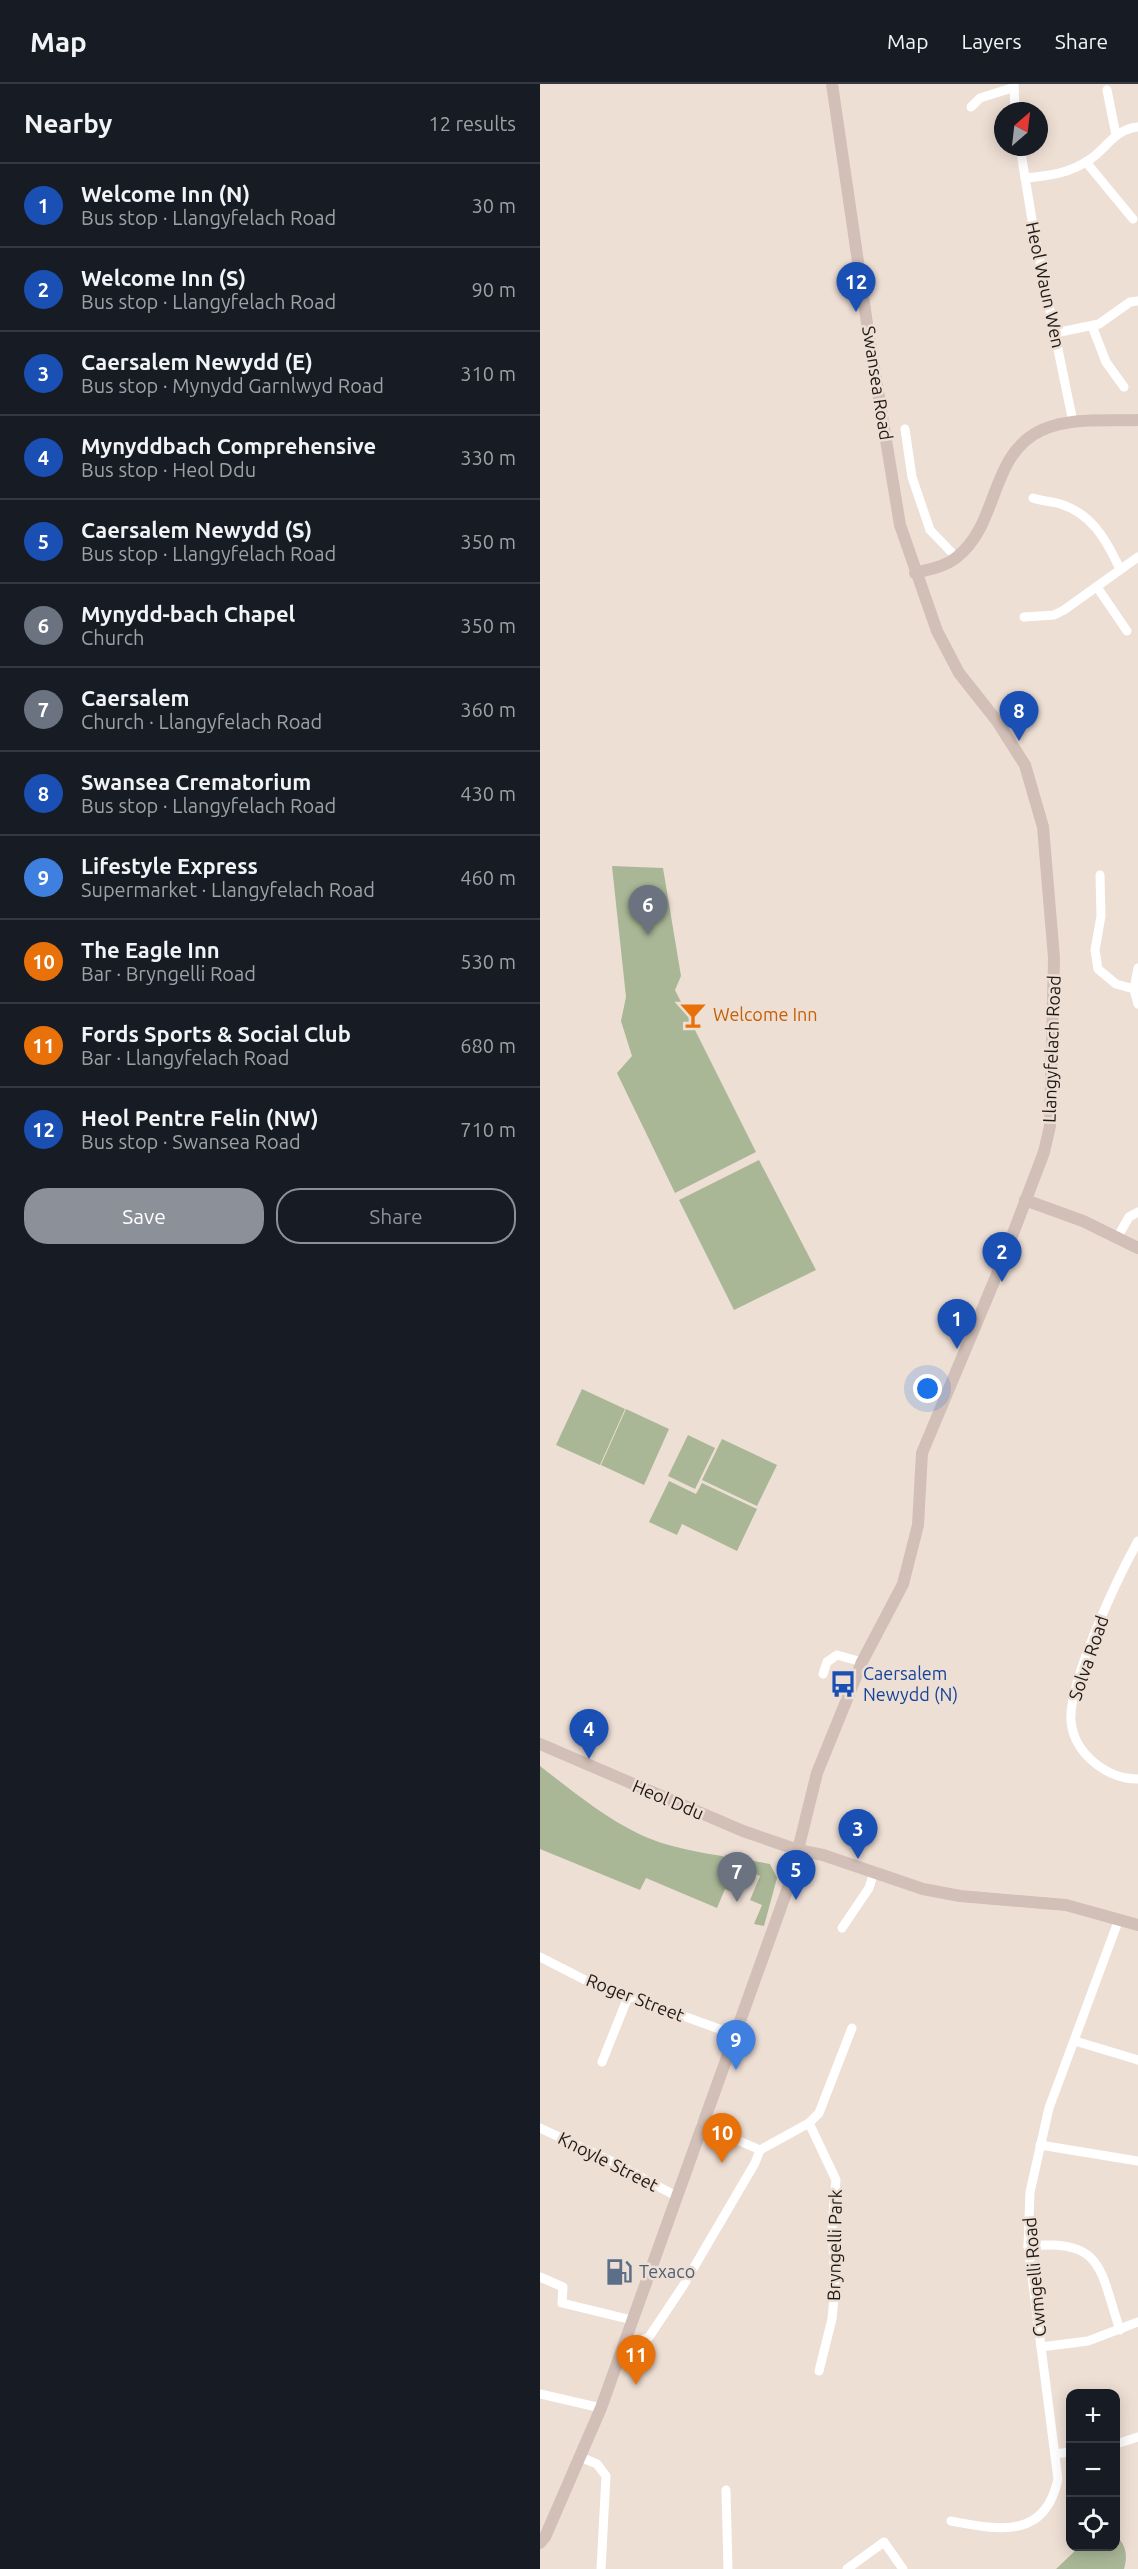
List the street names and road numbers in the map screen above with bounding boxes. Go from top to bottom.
street label: Heol Waun Wen [1023,220,1069,350]
street label: Swansea Road [859,324,897,441]
street label: Llangyfelach Road [1038,975,1064,1123]
street label: Solva Road [1064,1613,1112,1703]
street label: Heol Ddu [630,1775,707,1823]
street label: Roger Street [584,1969,687,2025]
street label: Knoyle Street [555,2127,662,2195]
street label: Bryngelli Park [823,2189,845,2301]
street label: Cwmgelli Road [1019,2216,1049,2338]

